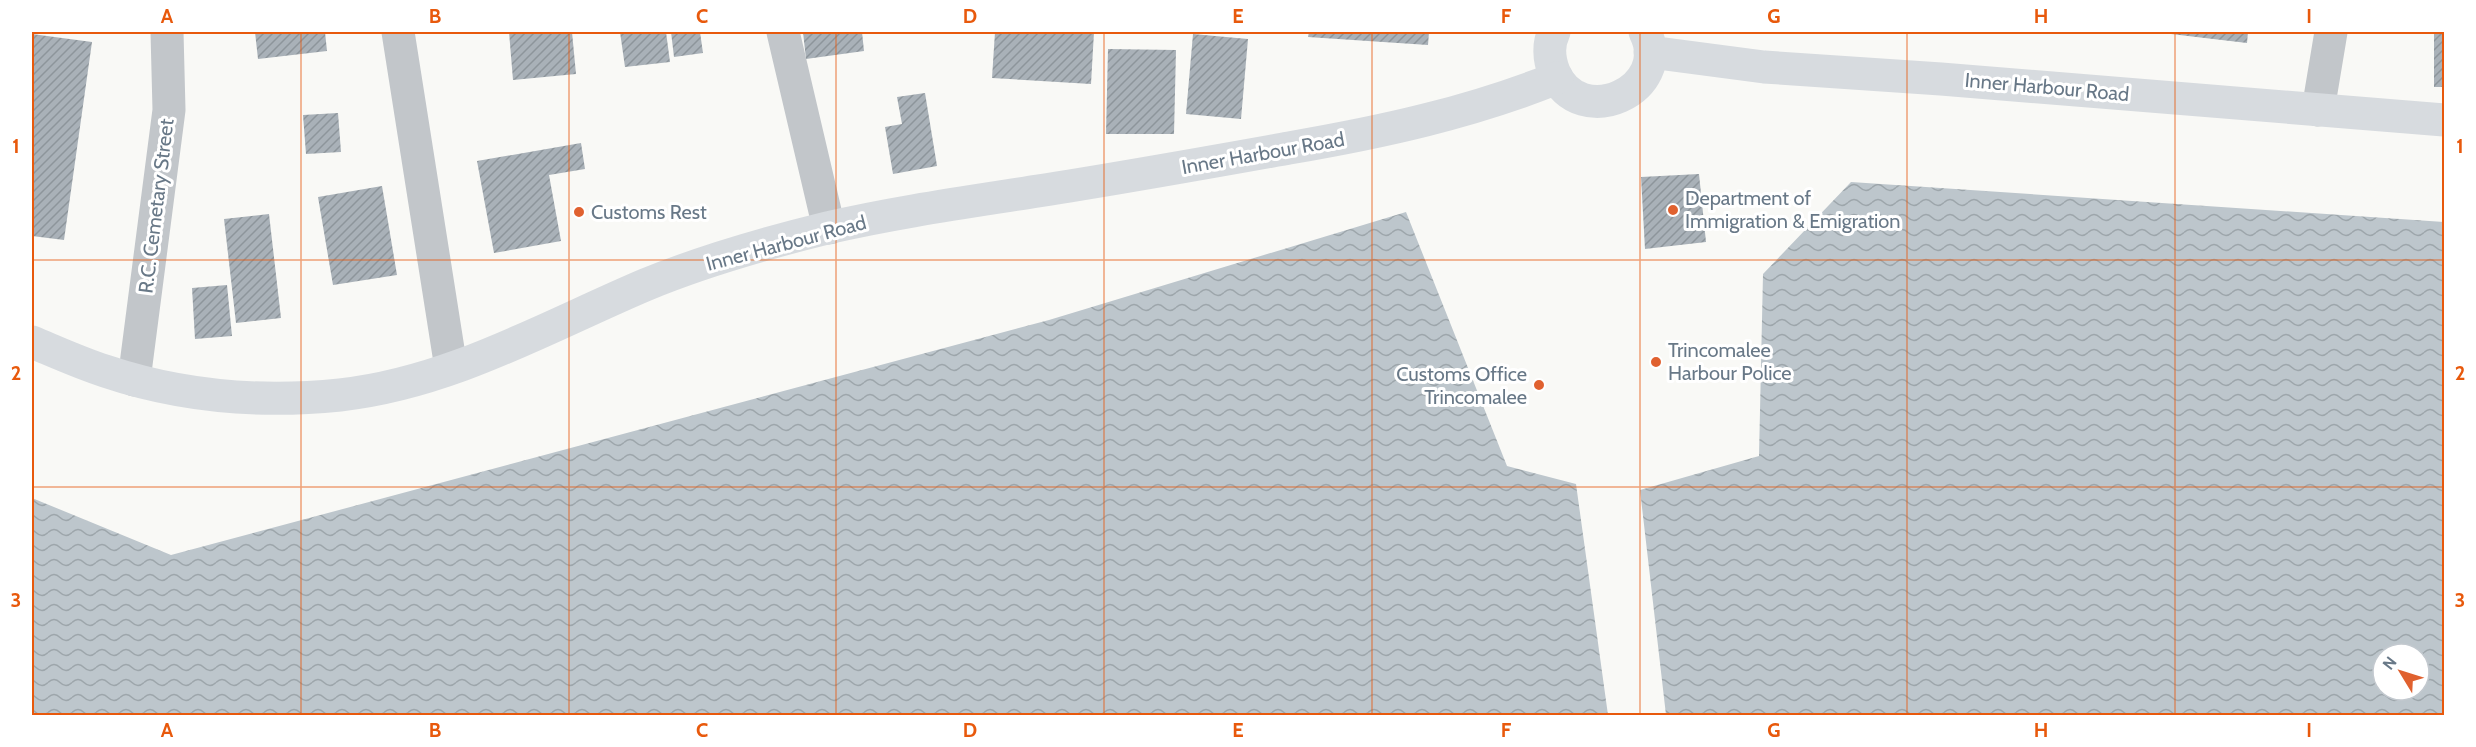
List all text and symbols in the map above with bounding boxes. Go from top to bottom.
text: A [161,4,174,28]
text: B [429,4,441,28]
text: C [696,4,708,28]
text: D [963,4,977,28]
text: E [1232,4,1244,28]
text: F [1501,4,1512,28]
text: G [1767,4,1781,28]
text: H [2034,4,2048,28]
text: I [2306,4,2312,28]
street label: Inner Harbour Road [1964,68,2130,106]
street label: R.C. Cemetary Street [133,117,179,295]
street label: Inner Harbour Road [1180,127,1346,179]
text: 1 [12,134,20,158]
text: 1 [2456,134,2464,158]
place label: Department of Immigration & Emigration [1685,186,1901,233]
place label: Customs Rest [591,200,707,224]
marker: Department of Immigration & Emigration [1666,203,1680,217]
marker: Customs Rest [572,205,586,219]
street label: Inner Harbour Road [703,210,869,276]
place label: Trincomalee Harbour Police [1668,338,1792,385]
marker: Trincomalee Harbour Police [1649,355,1663,369]
text: 2 [11,361,21,385]
text: 2 [2455,361,2465,385]
place label: Customs Office Trincomalee [1396,362,1527,409]
marker: Customs Office Trincomalee [1532,378,1546,392]
text: 3 [11,588,21,612]
text: 3 [2455,588,2465,612]
north arrow [2371,642,2431,702]
text: N [2379,653,2401,673]
text: A [161,718,174,742]
text: B [429,718,441,742]
text: C [696,718,708,742]
text: D [963,718,977,742]
text: E [1232,718,1244,742]
text: F [1501,718,1512,742]
text: G [1767,718,1781,742]
text: H [2034,718,2048,742]
text: I [2306,718,2312,742]

